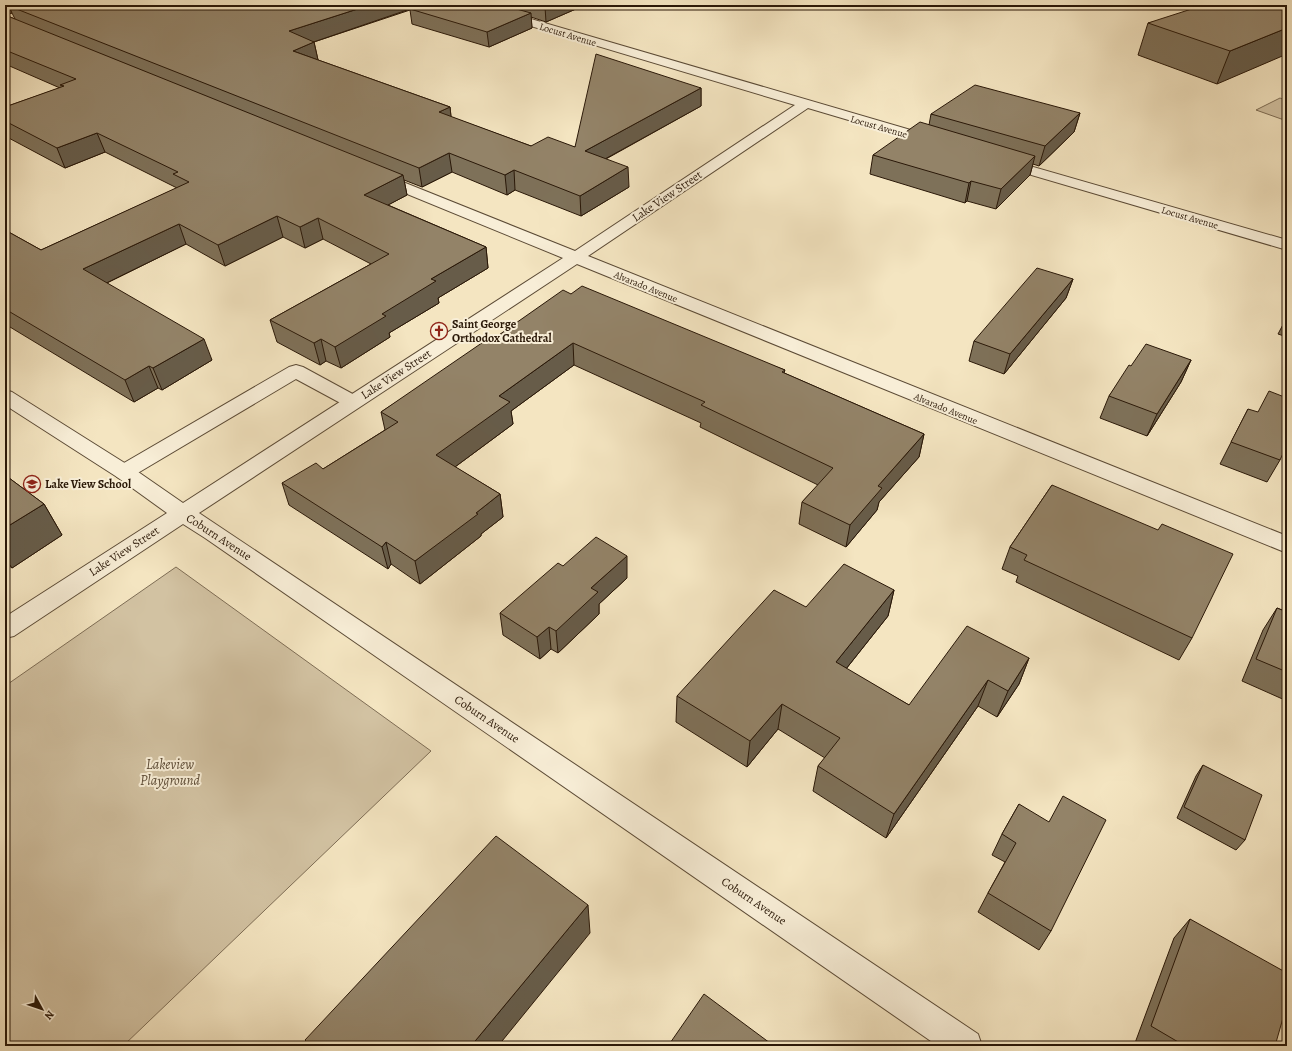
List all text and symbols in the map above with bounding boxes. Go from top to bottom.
street label: Locust Avenue [538,20,598,49]
street label: Locust Avenue [849,112,909,141]
street label: Lake View Street [629,167,705,225]
street label: Locust Avenue [1160,203,1220,232]
street label: Alvarado Avenue [611,267,680,305]
place label: Saint George Orthodox Cathedral [452,316,552,346]
church icon: Saint George Orthodox Cathedral [429,321,449,341]
street label: Lake View Street [358,345,434,403]
street label: Alvarado Avenue [911,389,980,427]
school or university icon: Lake View School [22,474,42,494]
place label: Lake View School [45,476,132,492]
street label: Coburn Avenue [183,510,255,564]
street label: Lake View Street [86,522,162,580]
street label: Coburn Avenue [451,691,523,747]
park label: Lakeview Playground [140,755,201,790]
street label: Coburn Avenue [718,873,790,929]
north arrow [22,989,62,1029]
text: N [41,1007,58,1023]

